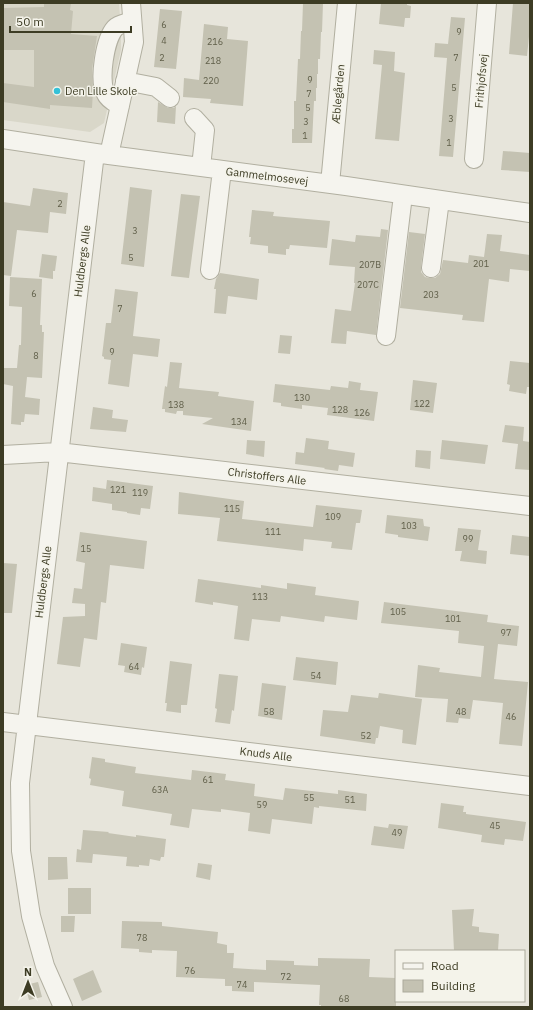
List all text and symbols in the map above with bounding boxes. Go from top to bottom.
scale bar [10,8,131,34]
text: 50 m [16,14,44,29]
house number: 6 [161,19,167,30]
house number: 9 [456,26,462,37]
house number: 4 [161,35,167,46]
house number: 216 [207,36,223,47]
house number: 2 [159,52,165,63]
house number: 7 [453,52,459,63]
street label: Frithjofsvej [472,53,490,109]
house number: 218 [205,55,221,66]
street label: Æblegården [328,64,348,124]
house number: 9 [307,74,313,85]
house number: 220 [203,75,219,86]
house number: 5 [451,82,457,93]
place label: Den Lille Skole [65,84,137,98]
marker: Den Lille Skole [52,86,62,96]
house number: 7 [306,88,312,99]
house number: 5 [305,102,311,113]
house number: 3 [448,113,454,124]
house number: 3 [303,116,309,127]
house number: 1 [302,130,308,141]
house number: 1 [446,137,452,148]
street label: Gammelmosevej [225,164,309,188]
house number: 2 [57,198,63,209]
street label: Huldbergs Alle [71,224,93,298]
house number: 3 [132,225,138,236]
house number: 5 [128,252,134,263]
house number: 201 [473,258,489,269]
house number: 207B [359,259,381,270]
house number: 207C [357,279,379,290]
house number: 6 [31,288,37,299]
house number: 203 [423,289,439,300]
house number: 7 [117,303,123,314]
house number: 9 [109,346,115,357]
house number: 8 [33,350,39,361]
house number: 130 [294,392,310,403]
house number: 122 [414,398,430,409]
house number: 138 [168,399,184,410]
house number: 128 [332,404,348,415]
house number: 126 [354,407,370,418]
house number: 134 [231,416,247,427]
street label: Christoffers Alle [227,464,307,488]
house number: 121 [110,484,126,495]
house number: 119 [132,487,148,498]
house number: 115 [224,503,240,514]
house number: 109 [325,511,341,522]
house number: 103 [401,520,417,531]
house number: 111 [265,526,281,537]
house number: 99 [463,533,473,544]
house number: 15 [81,543,91,554]
street label: Huldbergs Alle [32,545,54,619]
house number: 113 [252,591,268,602]
house number: 105 [390,606,406,617]
house number: 101 [445,613,461,624]
house number: 97 [501,627,511,638]
house number: 64 [129,661,139,672]
house number: 54 [311,670,321,681]
house number: 58 [264,706,274,717]
house number: 48 [456,706,466,717]
house number: 46 [506,711,516,722]
house number: 52 [361,730,371,741]
street label: Knuds Alle [239,744,293,764]
house number: 61 [203,774,213,785]
house number: 63A [152,784,169,795]
house number: 55 [304,792,314,803]
house number: 51 [345,794,355,805]
house number: 59 [257,799,267,810]
house number: 45 [490,820,500,831]
house number: 49 [392,827,402,838]
house number: 78 [137,932,147,943]
legend [395,950,525,1002]
text: Road [431,958,459,973]
north arrow [8,962,48,1002]
text: N [24,965,32,979]
house number: 76 [185,965,195,976]
house number: 72 [281,971,291,982]
text: Building [431,978,476,993]
house number: 74 [237,979,247,990]
house number: 68 [339,993,349,1004]

